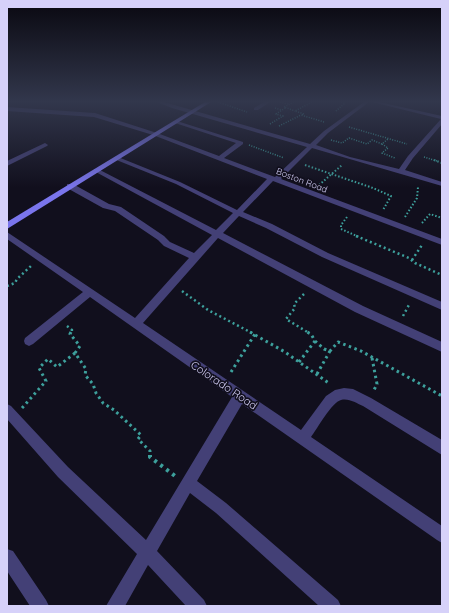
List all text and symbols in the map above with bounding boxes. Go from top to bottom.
street label: Boston Road [275,165,329,195]
street label: Colorado Road [188,358,260,412]

